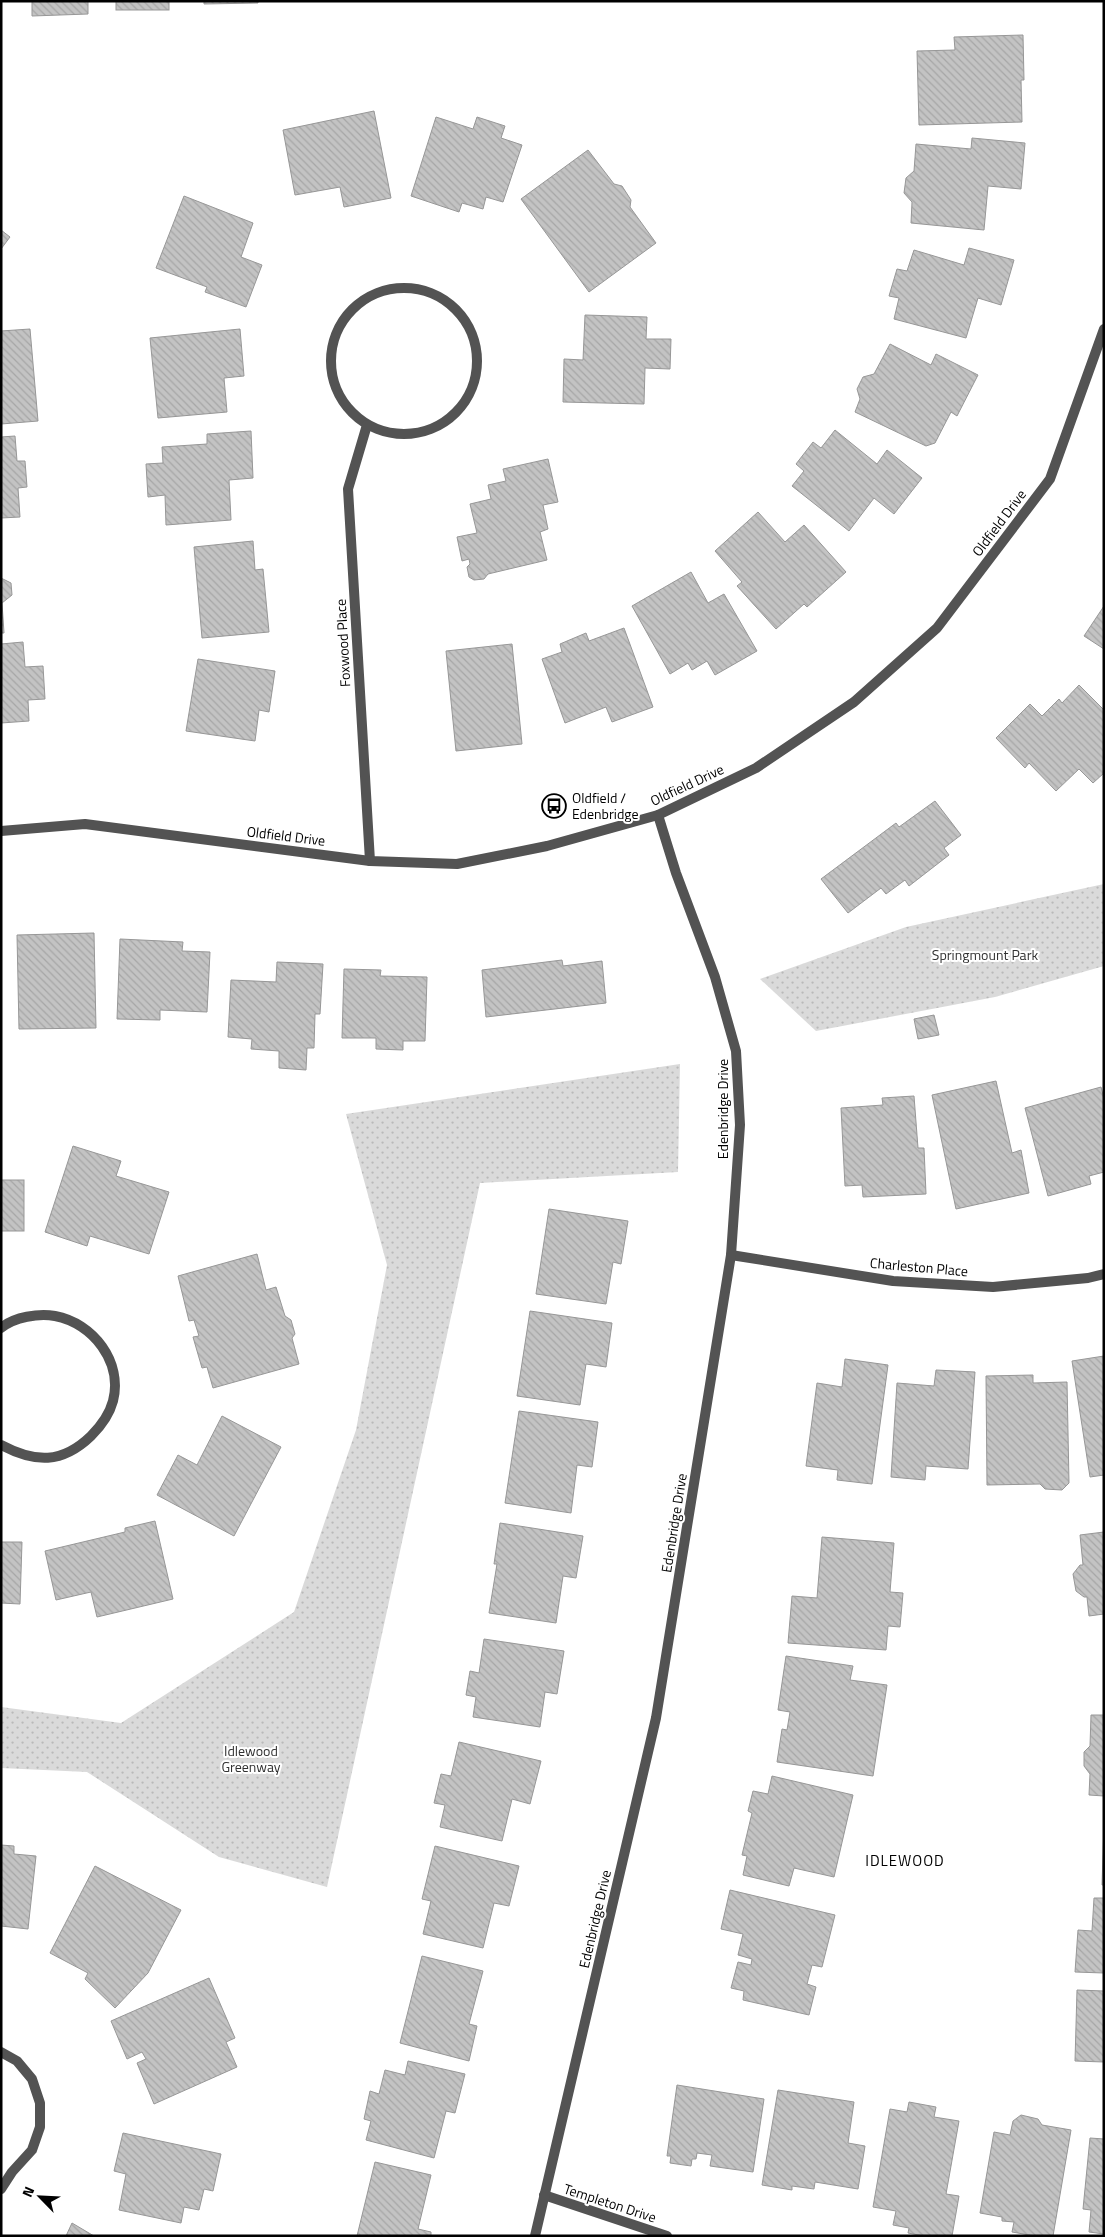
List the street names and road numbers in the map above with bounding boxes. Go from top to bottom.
street label: Oldfield Drive [966,485,1031,561]
street label: Foxwood Place [330,598,355,688]
street label: Oldfield Drive [647,758,727,811]
street label: Oldfield Drive [246,820,327,851]
street label: Edenbridge Drive [712,1059,733,1159]
street label: Charleston Place [869,1252,969,1281]
street label: Edenbridge Drive [655,1472,692,1574]
street label: Edenbridge Drive [573,1868,616,1970]
street label: Templeton Drive [561,2178,659,2227]

